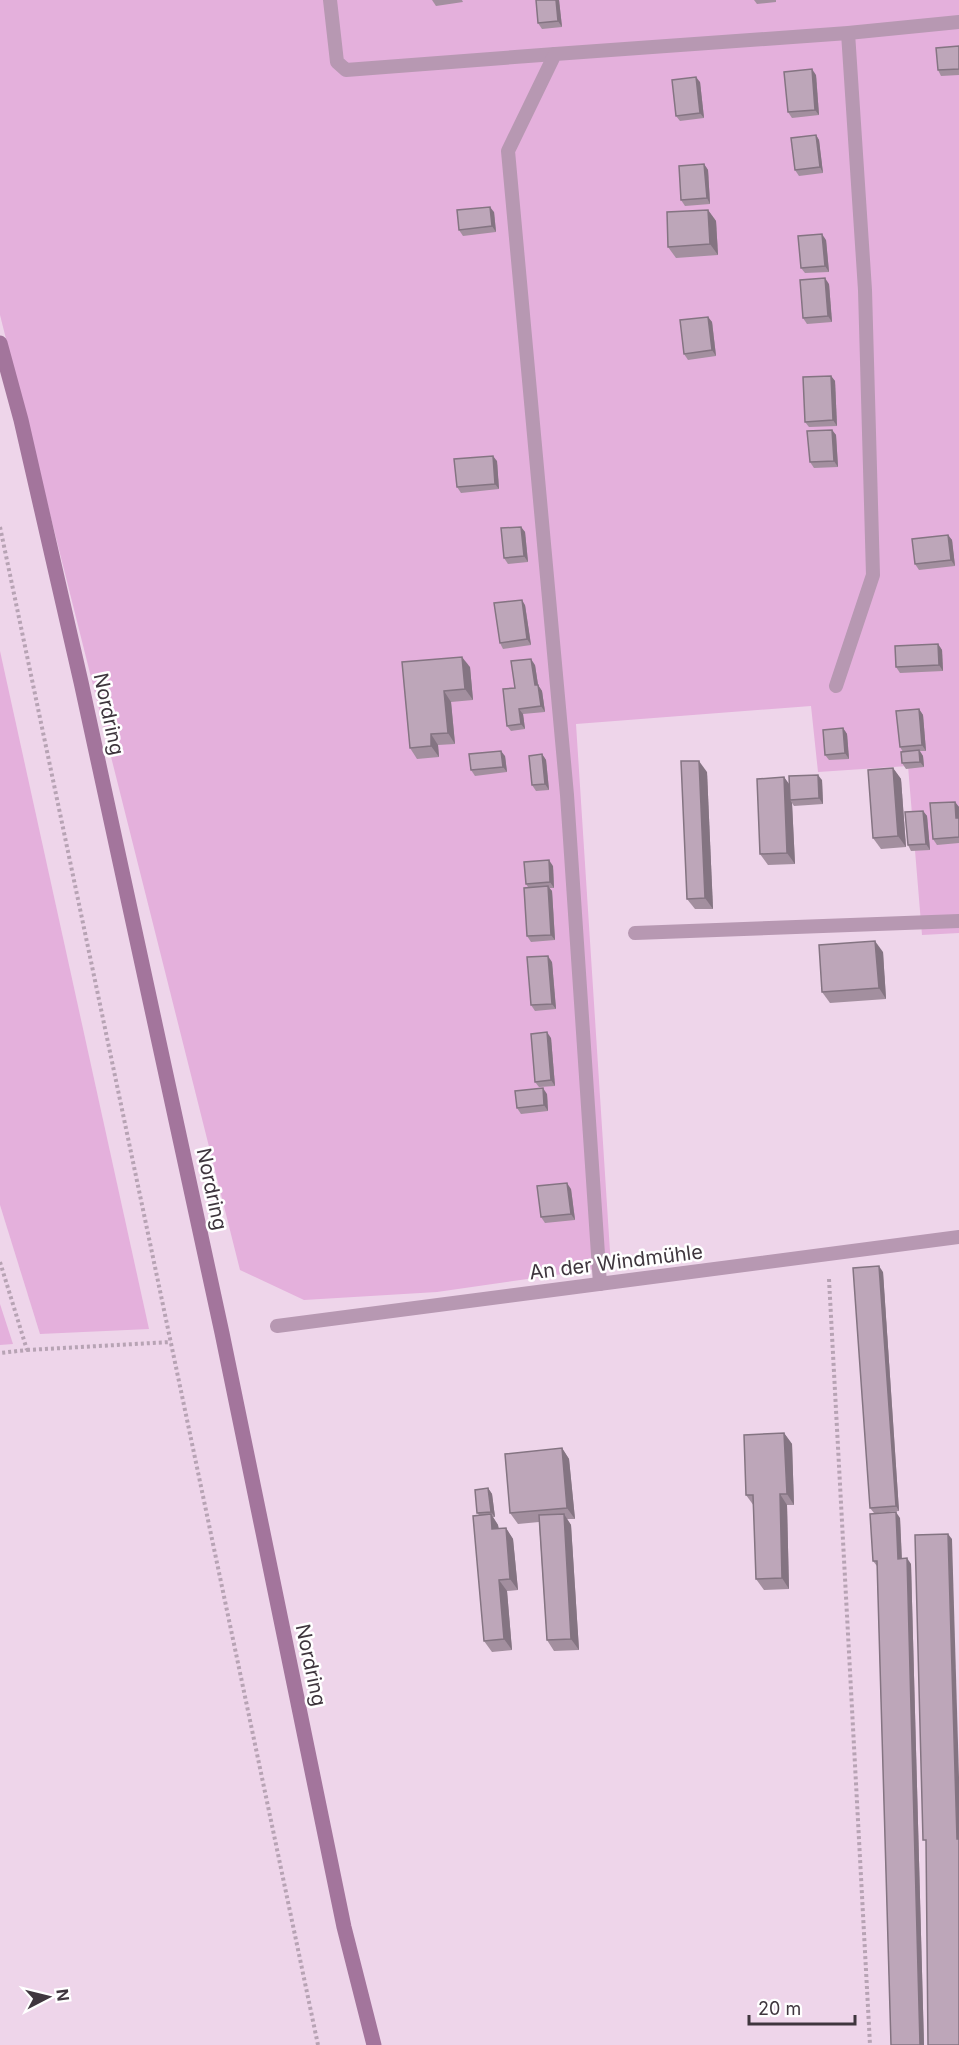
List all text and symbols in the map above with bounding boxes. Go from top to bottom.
street label: Nordring [89,671,129,757]
street label: Nordring [192,1146,232,1232]
street label: An der Windmühle [528,1239,704,1285]
street label: Nordring [291,1622,331,1708]
north arrow [18,1967,78,2027]
text: N [52,1988,74,2002]
scale bar [749,1988,856,2026]
text: 20 m [758,1998,801,2019]

